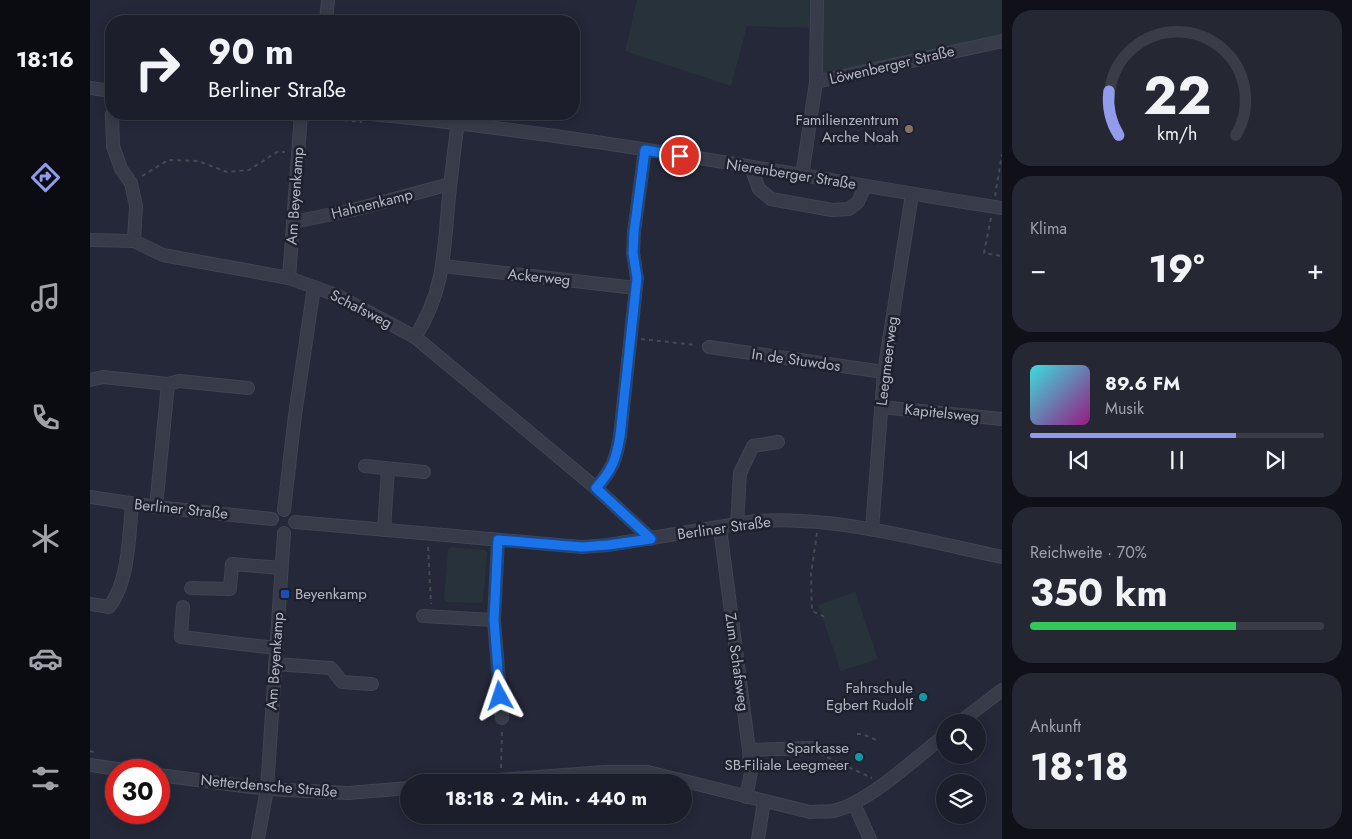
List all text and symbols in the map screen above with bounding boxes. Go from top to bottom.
text: 90 m [208,27,294,77]
icon: right [125,35,190,100]
street label: Löwenberger Straße [827,40,957,90]
text: 18:16 [16,43,74,75]
text: 22 [1143,58,1211,134]
text: Berliner Straße [208,73,346,105]
place label: Familienzentrum Arche Noah [796,109,899,148]
text: km/h [1157,121,1197,147]
marker: Familienzentrum Arche Noah [903,123,915,135]
pin [659,135,701,177]
icon: arrive [666,142,694,170]
street label: Am Beyenkamp [281,146,309,246]
street label: Nierenberger Straße [724,153,858,195]
icon: directions [28,160,63,195]
street label: Hahnenkamp [329,183,416,225]
text: Klima [1030,217,1067,240]
text: 19° [1149,241,1205,296]
text: − [1030,249,1047,290]
text: + [1307,249,1324,290]
street label: Ackerweg [507,263,571,291]
icon: music [28,280,63,315]
street label: Schafsweg [326,284,396,334]
street label: Leegmeerweg [871,315,903,407]
street label: In de Stuwdos [750,343,842,377]
text: 89.6 FM [1105,370,1180,397]
text: Musik [1105,397,1144,420]
street label: Kapitelsweg [903,398,981,428]
icon: phone [28,400,63,435]
icon: previous [1065,446,1093,474]
icon: pause [1163,446,1191,474]
icon: next [1261,446,1289,474]
street label: Berliner Straße [133,493,229,525]
street label: Berliner Straße [676,511,772,545]
icon: climate [28,521,63,556]
text: Reichweite · 70% [1030,541,1147,564]
text: 350 km [1030,565,1168,620]
place label: Beyenkamp [295,583,367,605]
marker: Beyenkamp [279,588,291,600]
street label: Am Beyenkamp [261,611,289,711]
street label: Zum Schafsweg [719,612,755,712]
icon: car [28,641,63,676]
position arrow [473,669,525,721]
place label: Fahrschule Egbert Rudolf [826,677,914,716]
marker: Fahrschule Egbert Rudolf [917,691,929,703]
map controls [936,714,986,824]
button: search [936,714,986,764]
text: Ankunft [1030,715,1081,738]
place label: Sparkasse SB-Filiale Leegmeer [725,737,850,776]
text: 18:18 [1030,739,1129,794]
marker: Sparkasse SB-Filiale Leegmeer [853,751,865,763]
speed limit sign: 30 [105,759,170,824]
icon: filters [28,761,63,796]
street label: Netterdensche Straße [200,769,339,803]
button: layers [936,774,986,824]
text: 18:18 · 2 Min. · 440 m [445,785,647,812]

